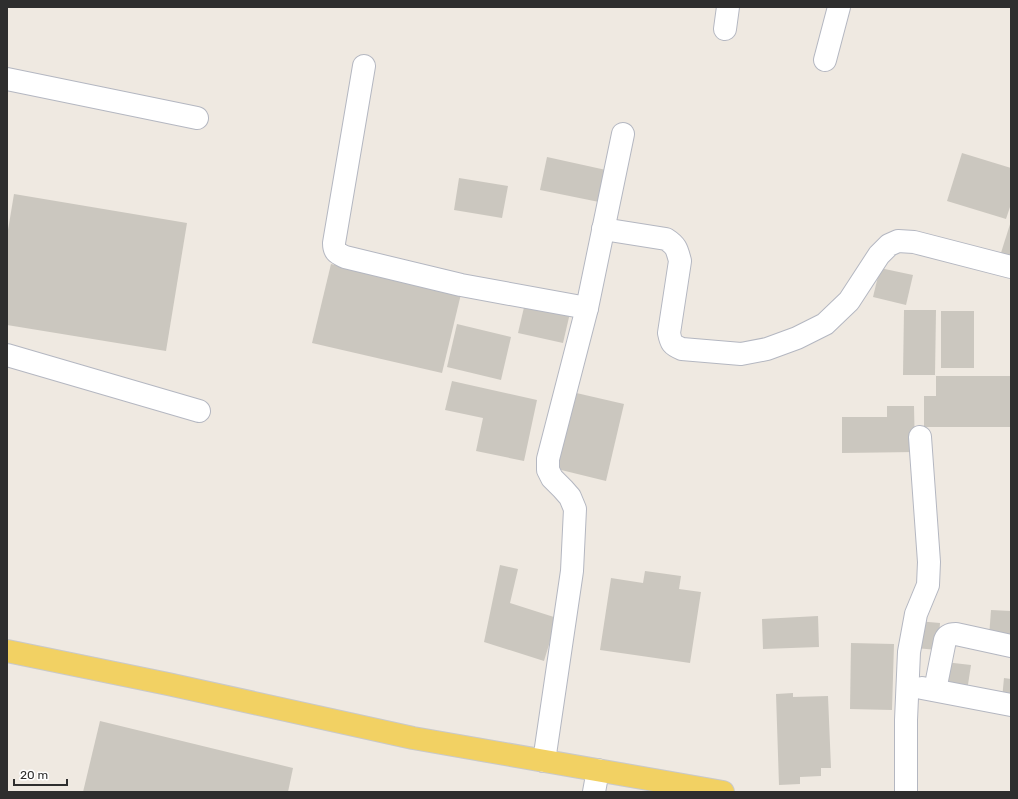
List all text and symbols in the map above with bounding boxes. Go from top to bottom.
scale bar [14,761,67,787]
text: 20 m [20,768,48,782]

